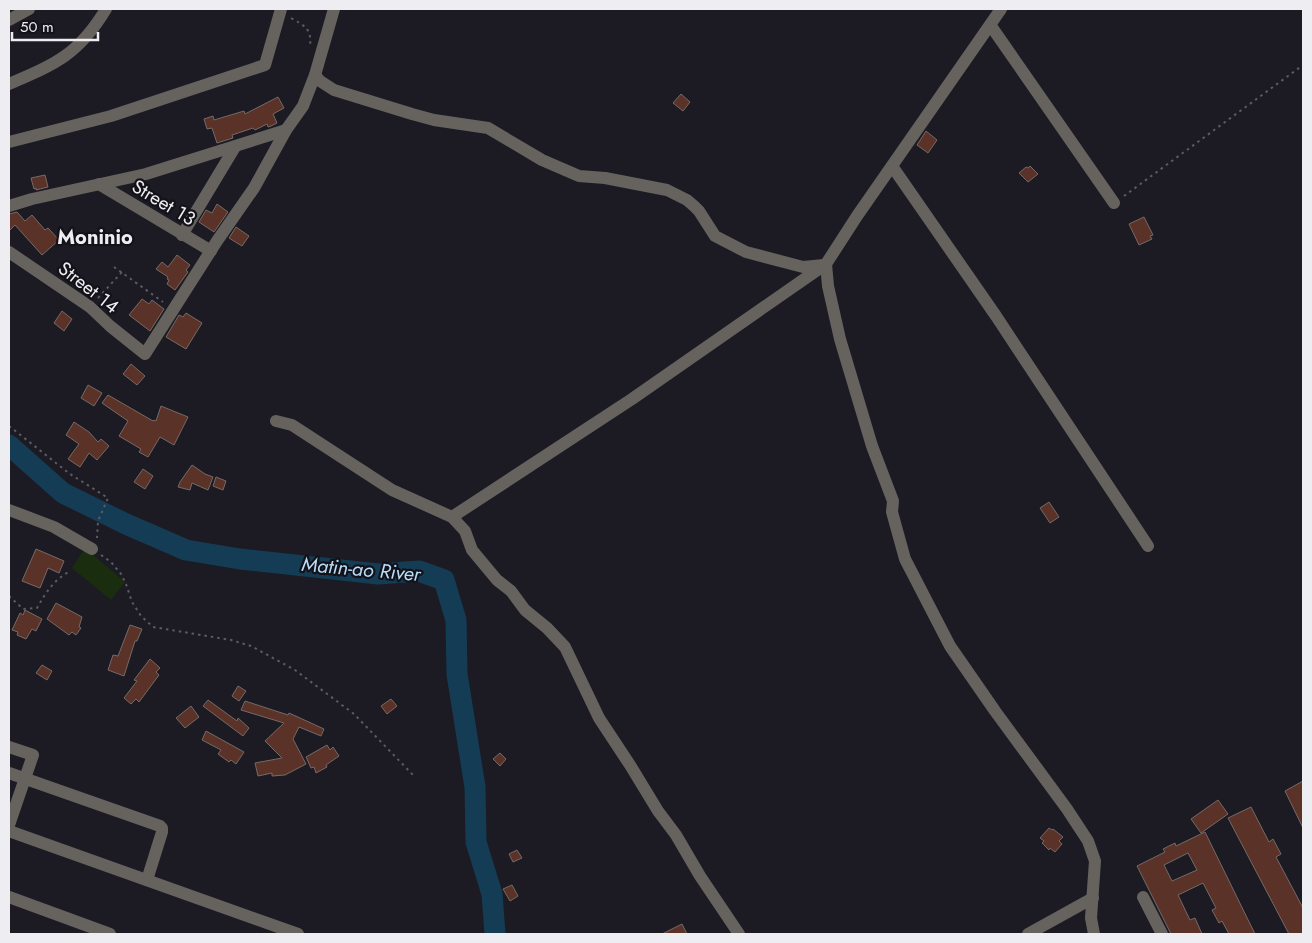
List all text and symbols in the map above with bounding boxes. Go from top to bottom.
scale bar [12,10,99,42]
text: 50 m [20,16,54,38]
street label: Street 13 [127,173,201,232]
district label: Moninio [57,223,133,252]
street label: Street 14 [53,255,125,320]
water label: Matin-ao River [300,550,423,589]

